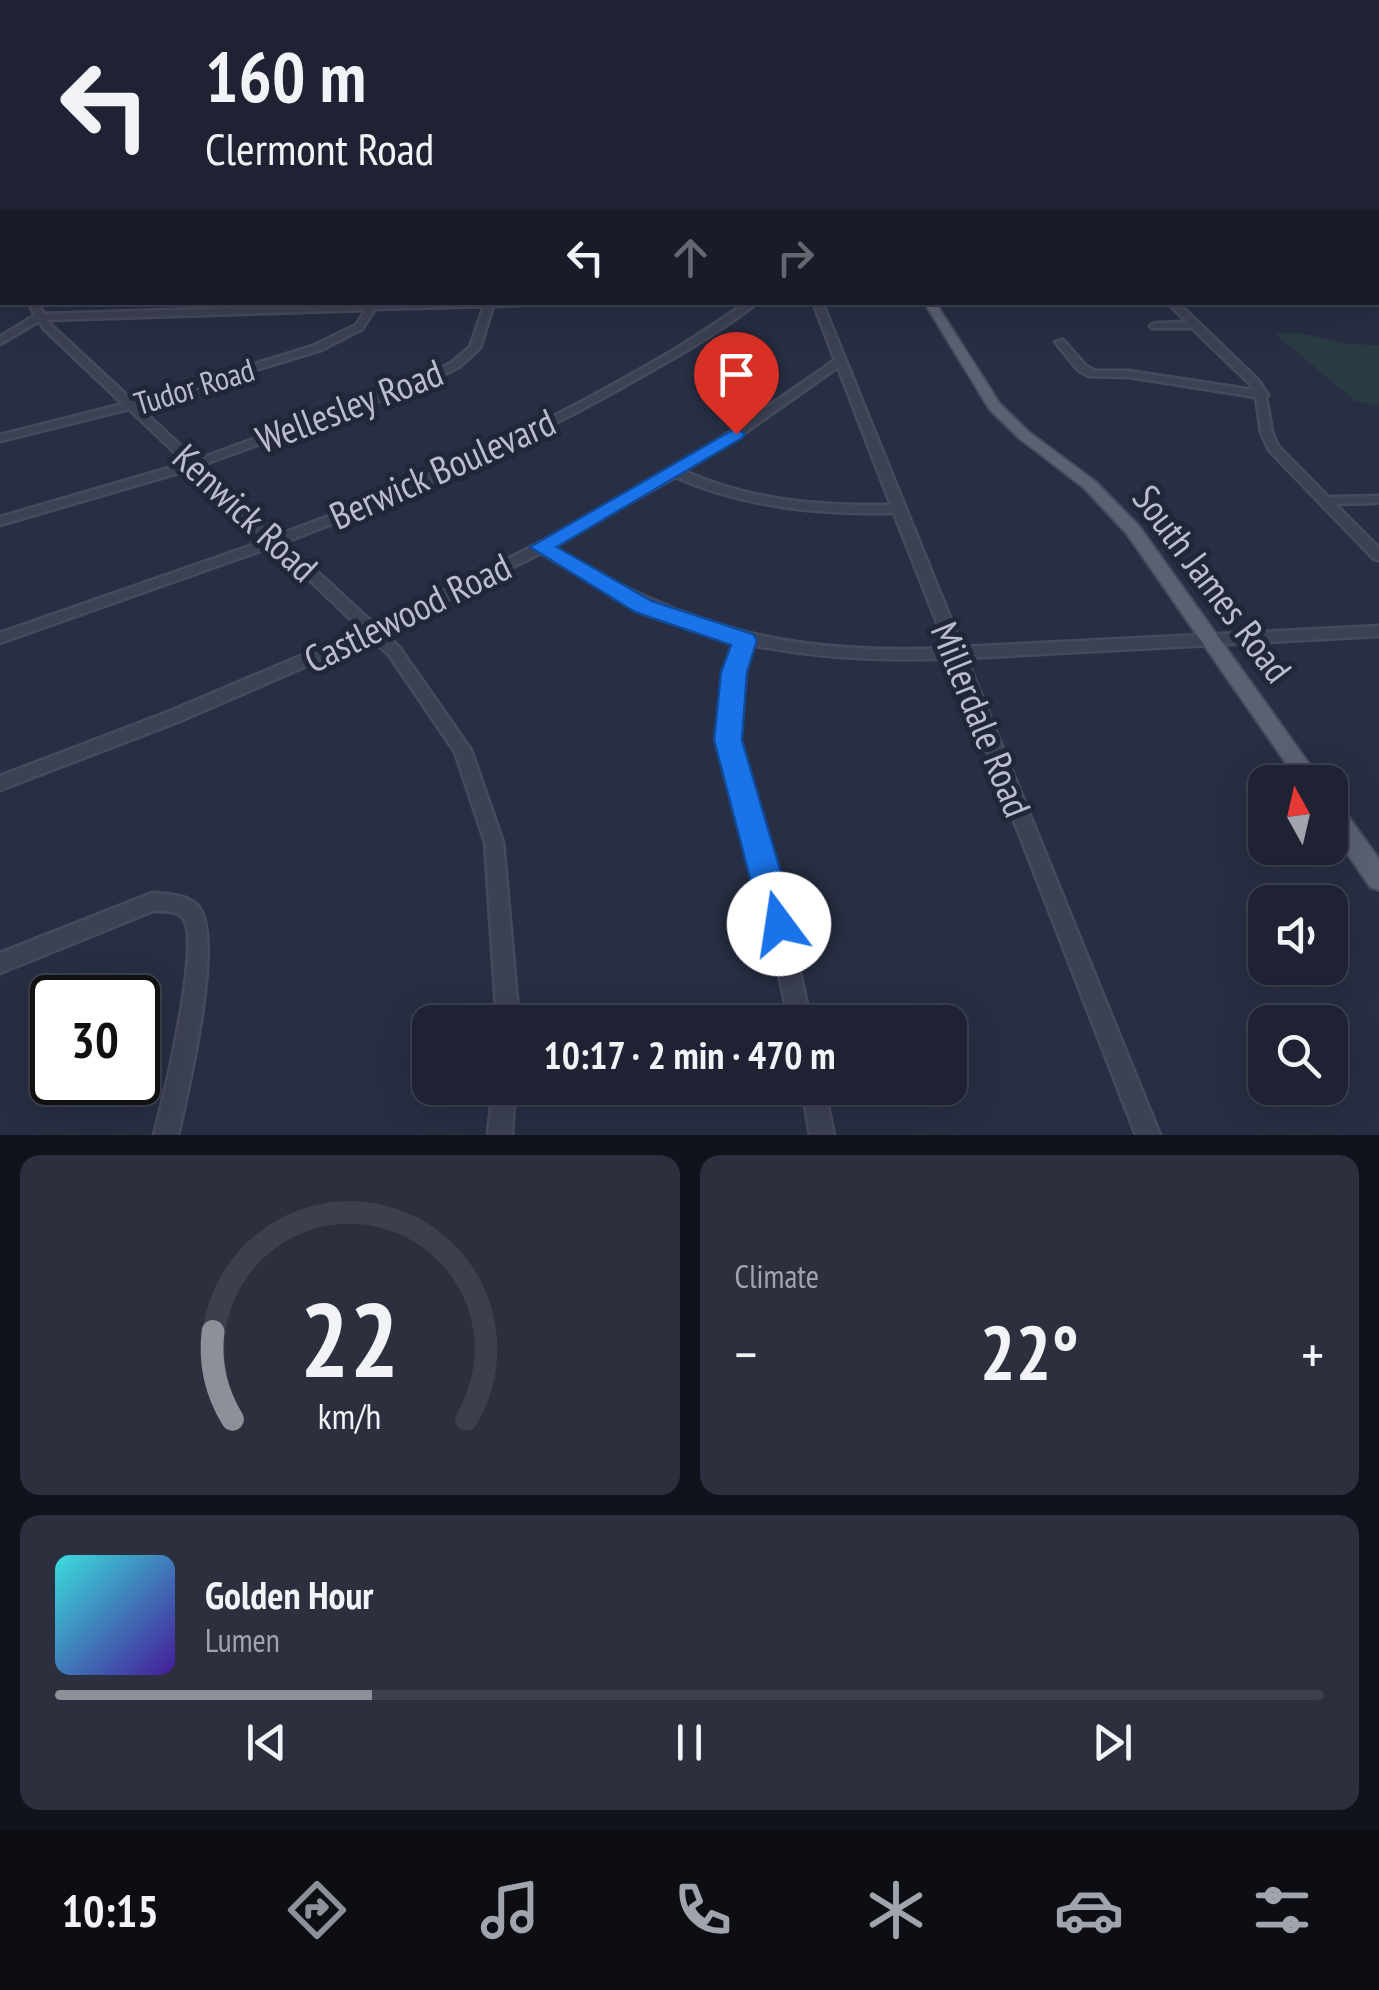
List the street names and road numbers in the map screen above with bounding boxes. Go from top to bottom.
street label: Wellesley Road [249,347,449,463]
street label: Tudor Road [129,348,259,424]
street label: Berwick Boulevard [322,396,562,540]
street label: Kenwick Road [163,433,329,591]
street label: South James Road [1123,474,1303,692]
street label: Castlewood Road [296,541,518,683]
street label: Millerdale Road [921,615,1043,823]

